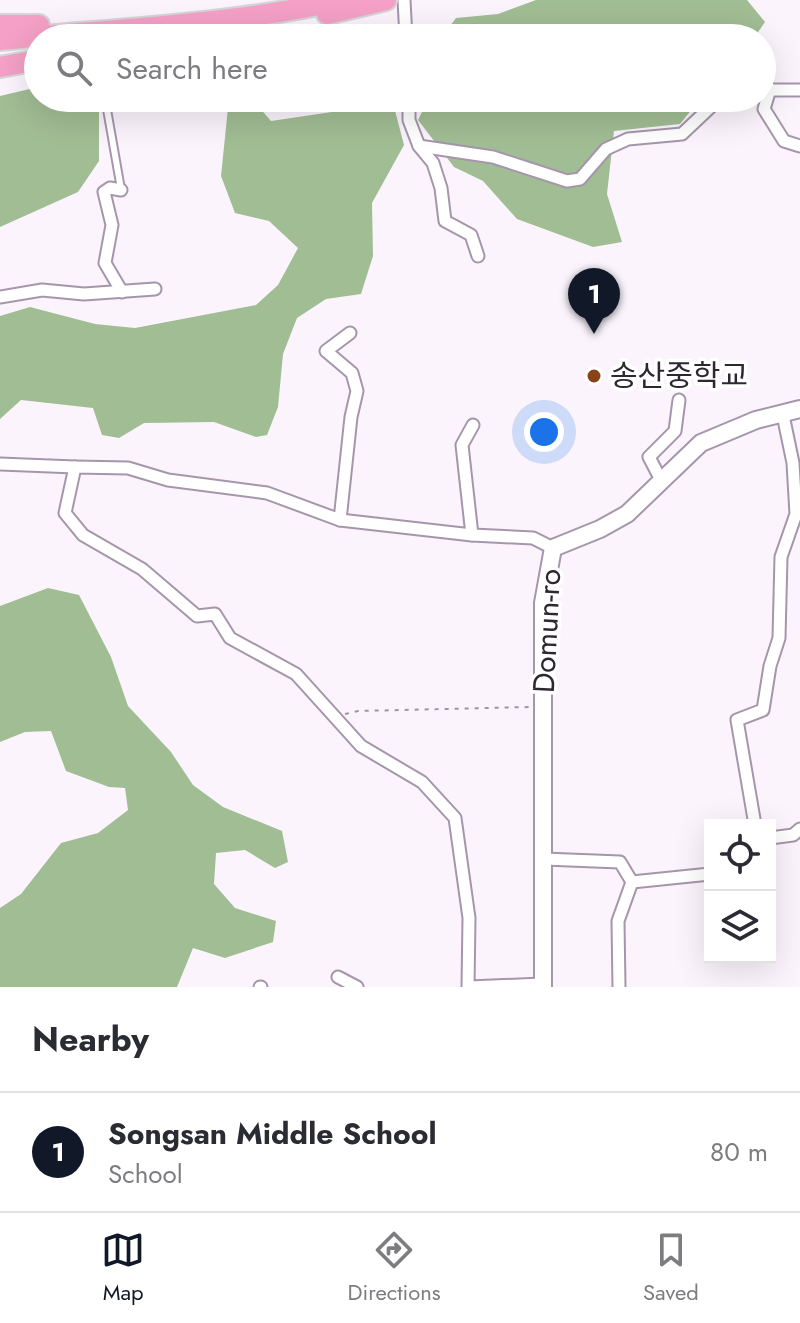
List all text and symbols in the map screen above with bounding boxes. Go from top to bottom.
search box [24,24,776,112]
icon: search [52,46,96,90]
text: Search here [116,47,268,90]
pin: 1 [568,268,620,334]
place label: 송산중학교 [610,354,748,397]
marker: 송산중학교 [585,367,603,385]
your location [524,412,564,452]
street label: Domun-ro [522,568,571,694]
map controls [704,819,776,963]
button: locate [704,819,776,891]
button: layers [704,891,776,963]
text: Nearby [32,1015,149,1064]
text: Songsan Middle School [108,1112,437,1155]
text: 1 [51,1133,65,1171]
text: 80 m [710,1133,768,1171]
text: School [108,1155,183,1193]
tab: Map [101,1228,145,1308]
tab: Directions [348,1228,441,1308]
tab: Saved [643,1228,699,1308]

